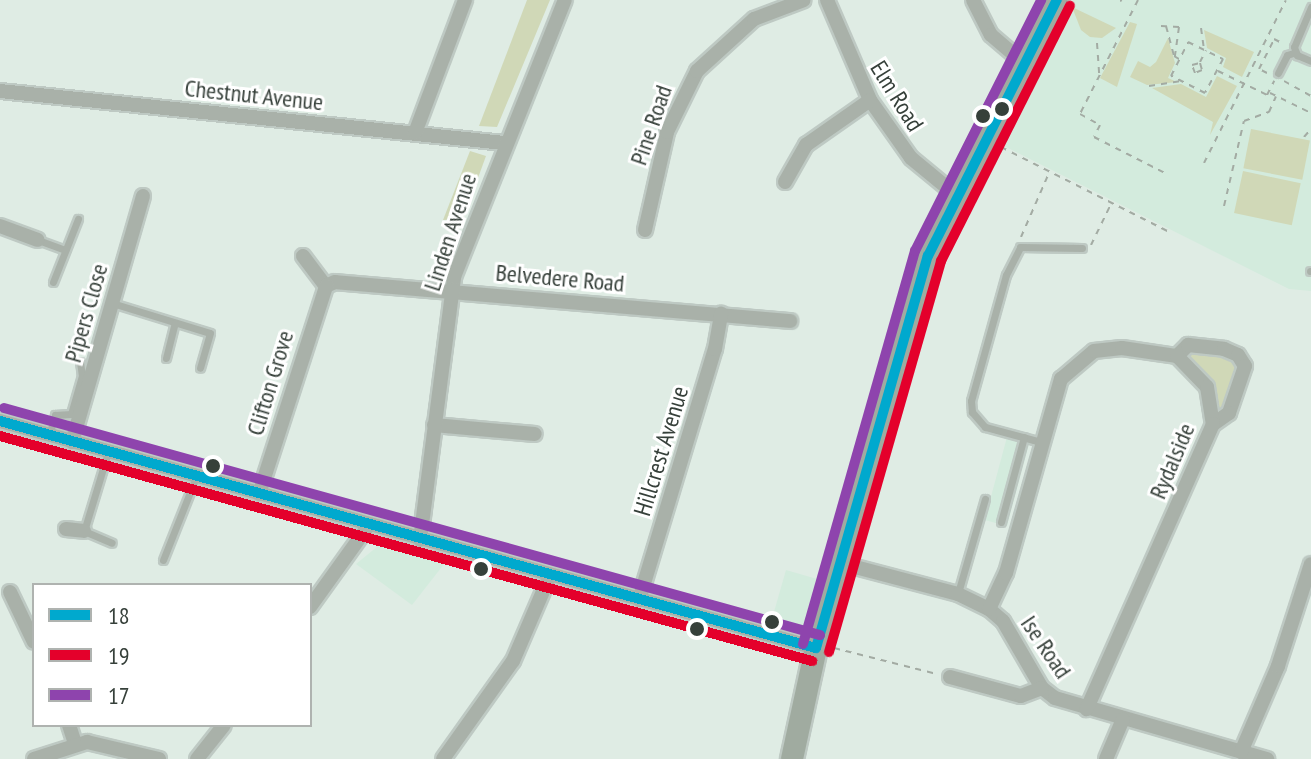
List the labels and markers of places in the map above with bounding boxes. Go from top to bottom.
unlabelled marker [994,101,1010,117]
unlabelled marker [975,108,991,124]
unlabelled marker [205,458,221,474]
unlabelled marker [473,561,489,577]
unlabelled marker [764,614,780,630]
unlabelled marker [689,621,705,637]

